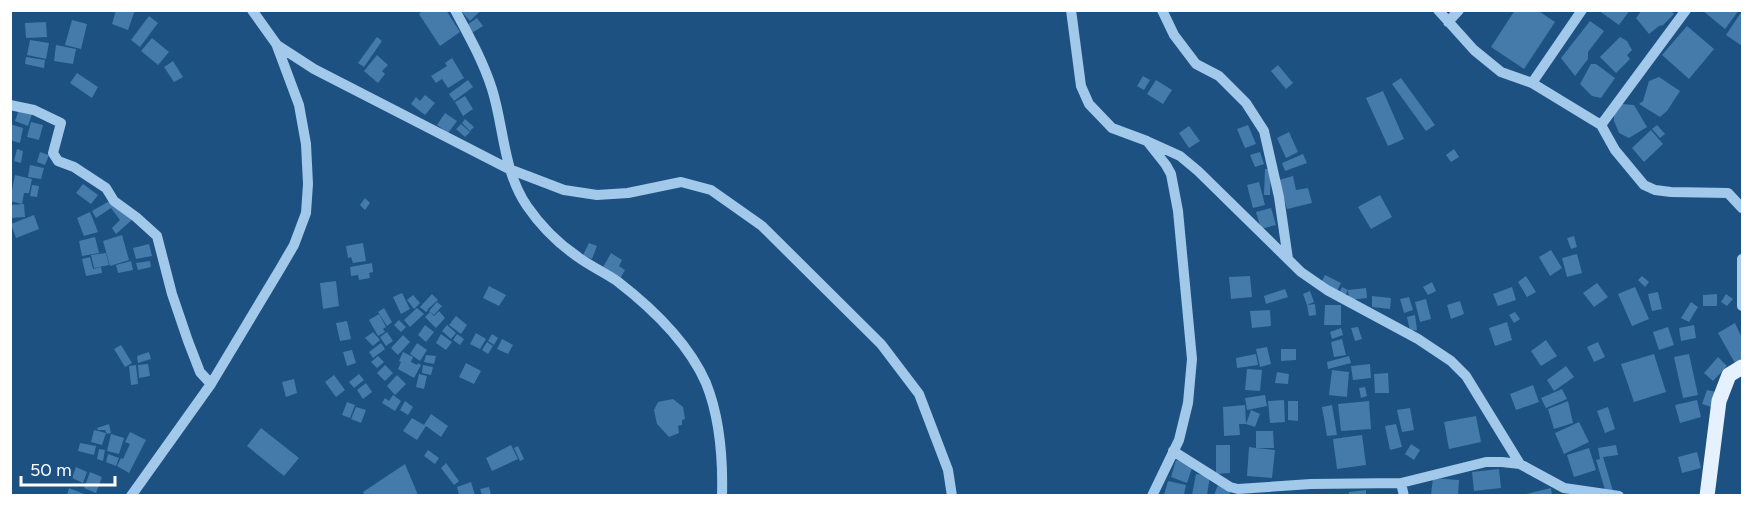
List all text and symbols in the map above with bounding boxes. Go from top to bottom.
scale bar [21,449,116,487]
text: 50 m [30,459,72,481]

